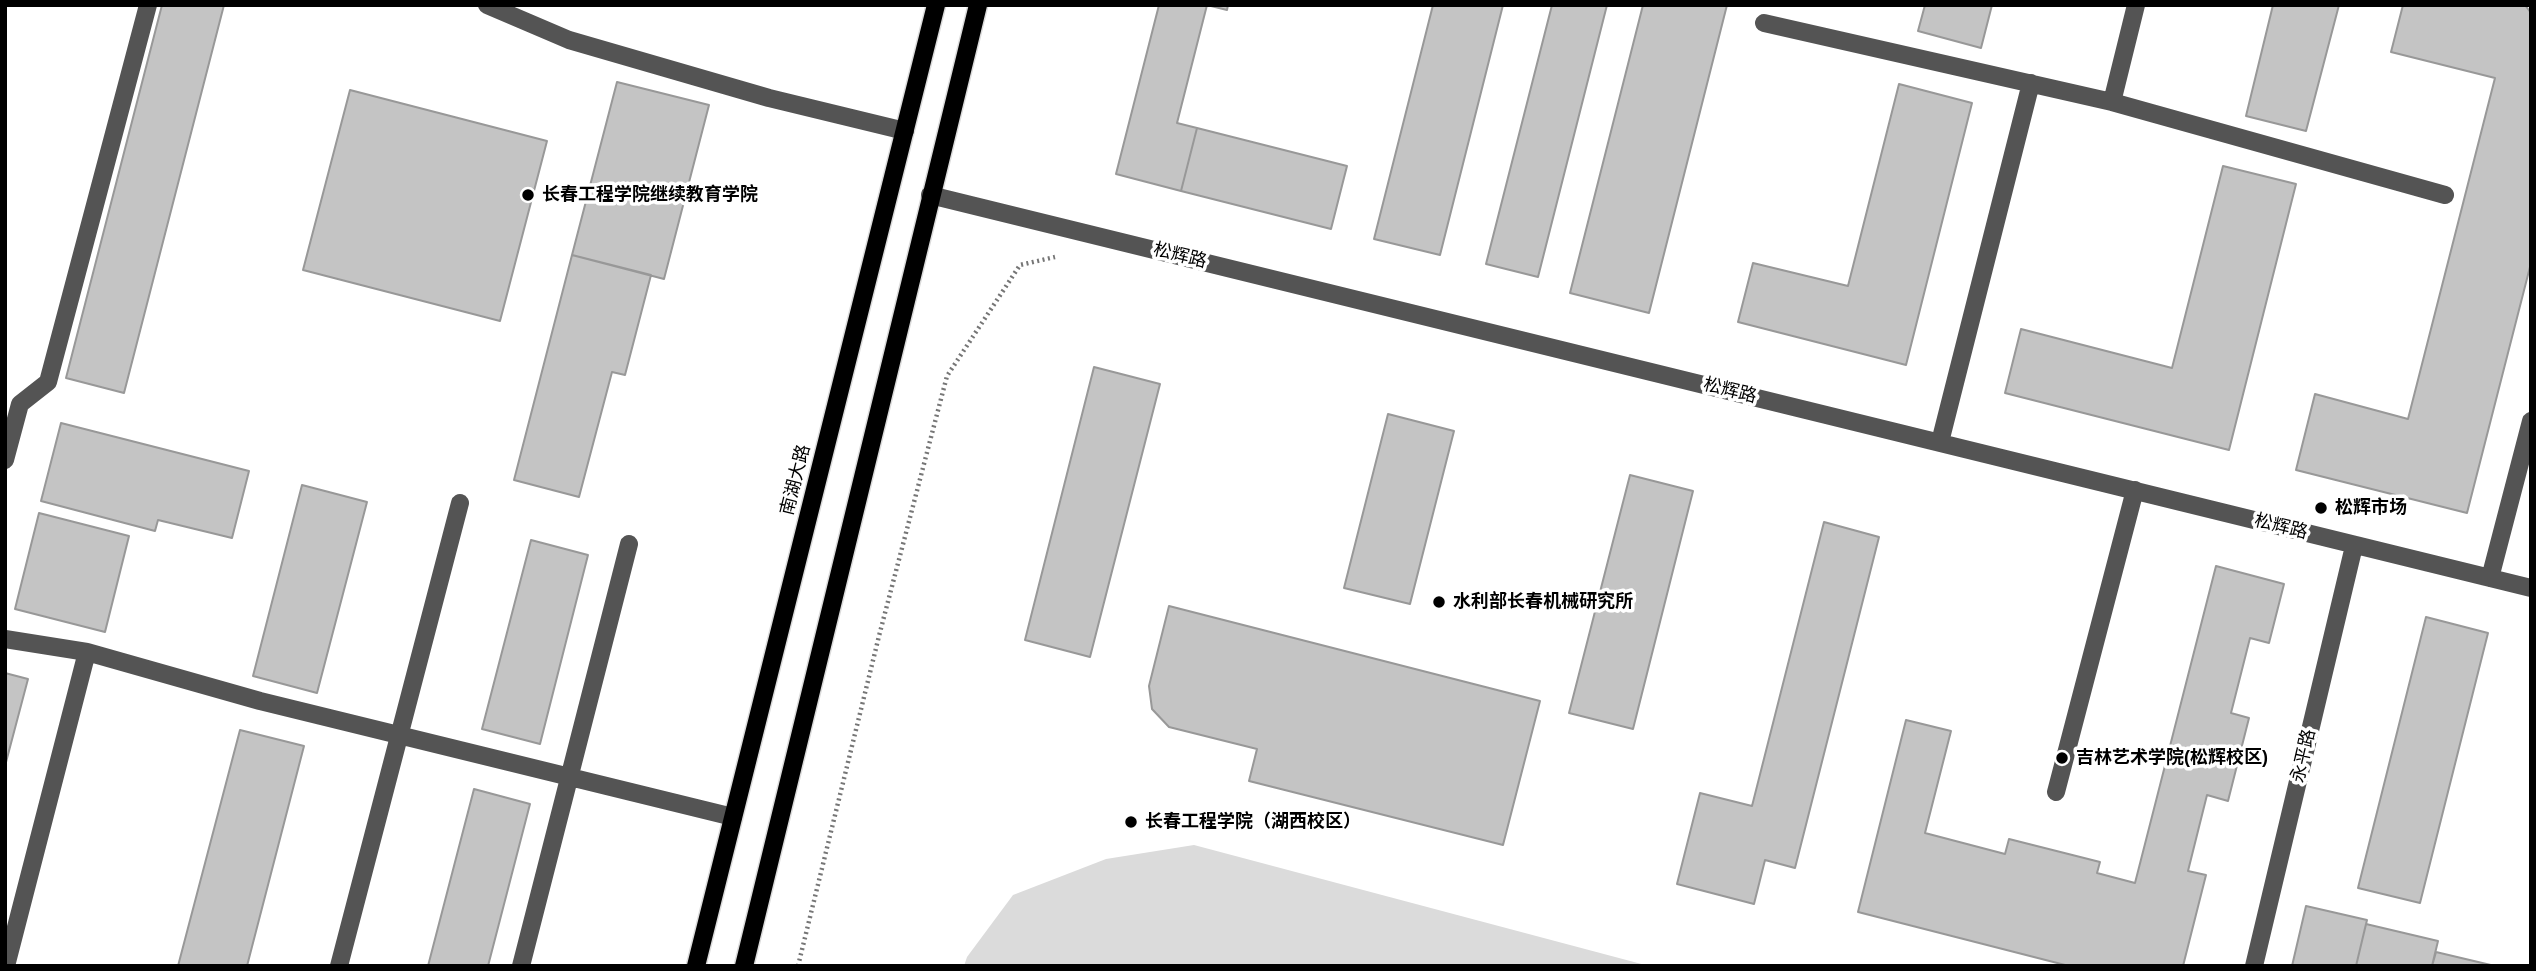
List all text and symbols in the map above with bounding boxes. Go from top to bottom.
place label: 长春工程学院继续教育学院 [542,184,758,206]
marker: 长春工程学院继续教育学院 [520,187,536,203]
street label: 松辉路 [1151,239,1209,273]
street label: 松辉路 [1701,374,1759,408]
street label: 南湖大路 [777,442,815,518]
place label: 松辉市场 [2335,497,2407,519]
marker: 松辉市场 [2313,500,2329,516]
street label: 松辉路 [2252,510,2310,544]
place label: 水利部长春机械研究所 [1453,591,1633,613]
marker: 水利部长春机械研究所 [1431,594,1447,610]
street label: 永平路 [2287,727,2321,785]
place label: 吉林艺术学院(松辉校区) [2076,747,2268,769]
marker: 吉林艺术学院(松辉校区) [2054,750,2070,766]
place label: 长春工程学院（湖西校区） [1145,811,1361,833]
marker: 长春工程学院（湖西校区） [1123,814,1139,830]

